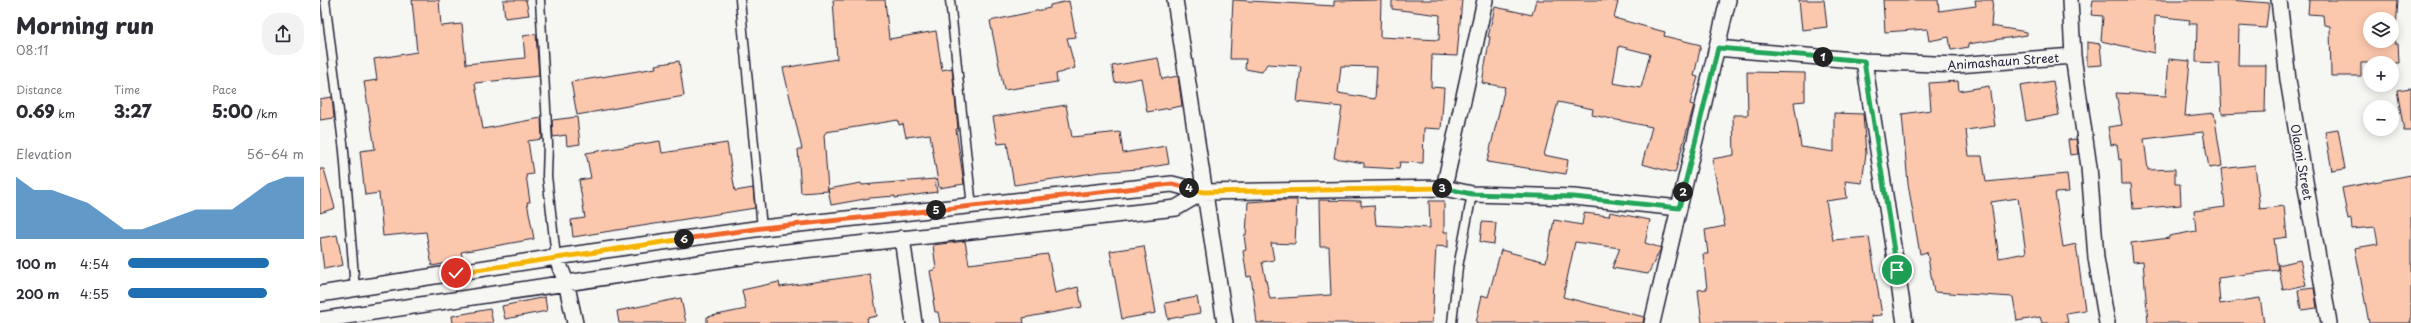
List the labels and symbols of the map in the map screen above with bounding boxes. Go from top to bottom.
pin: 1 [1813,47,1833,67]
street label: Animashaun Street [1946,48,2060,74]
street label: Olaoni Street [2286,123,2318,202]
pin: 4 [1179,178,1199,198]
pin: 3 [1432,178,1452,198]
pin: 2 [1673,182,1693,202]
pin: 5 [926,200,946,220]
pin: 6 [674,229,694,249]
pin [1880,253,1914,287]
pin [439,256,473,290]

